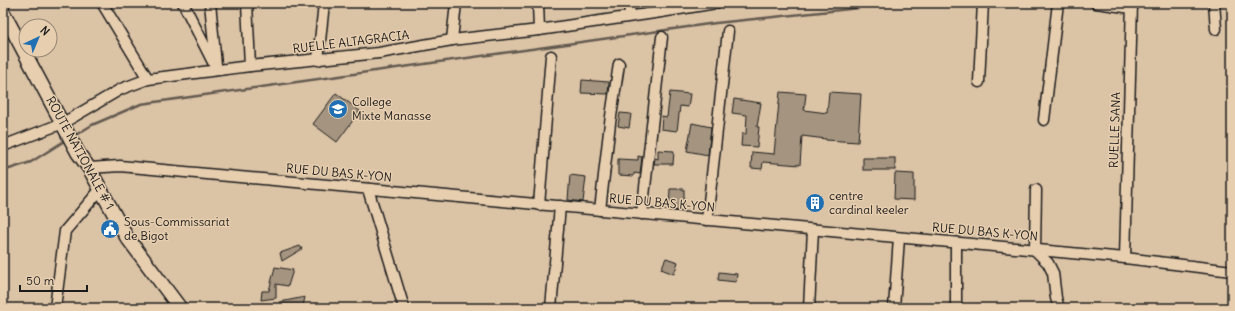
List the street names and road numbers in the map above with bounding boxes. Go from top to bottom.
street label: RUELLE ALTAGRACIA [292,27,410,56]
street label: RUELLE SANA [1106,91,1123,168]
street label: ROUTE NATIONALE # 1 [43,94,118,212]
street label: RUE DU BAS K-YON [286,160,393,185]
street label: RUE DU BAS K-YON [609,190,716,215]
street label: RUE DU BAS K-YON [932,219,1039,244]

